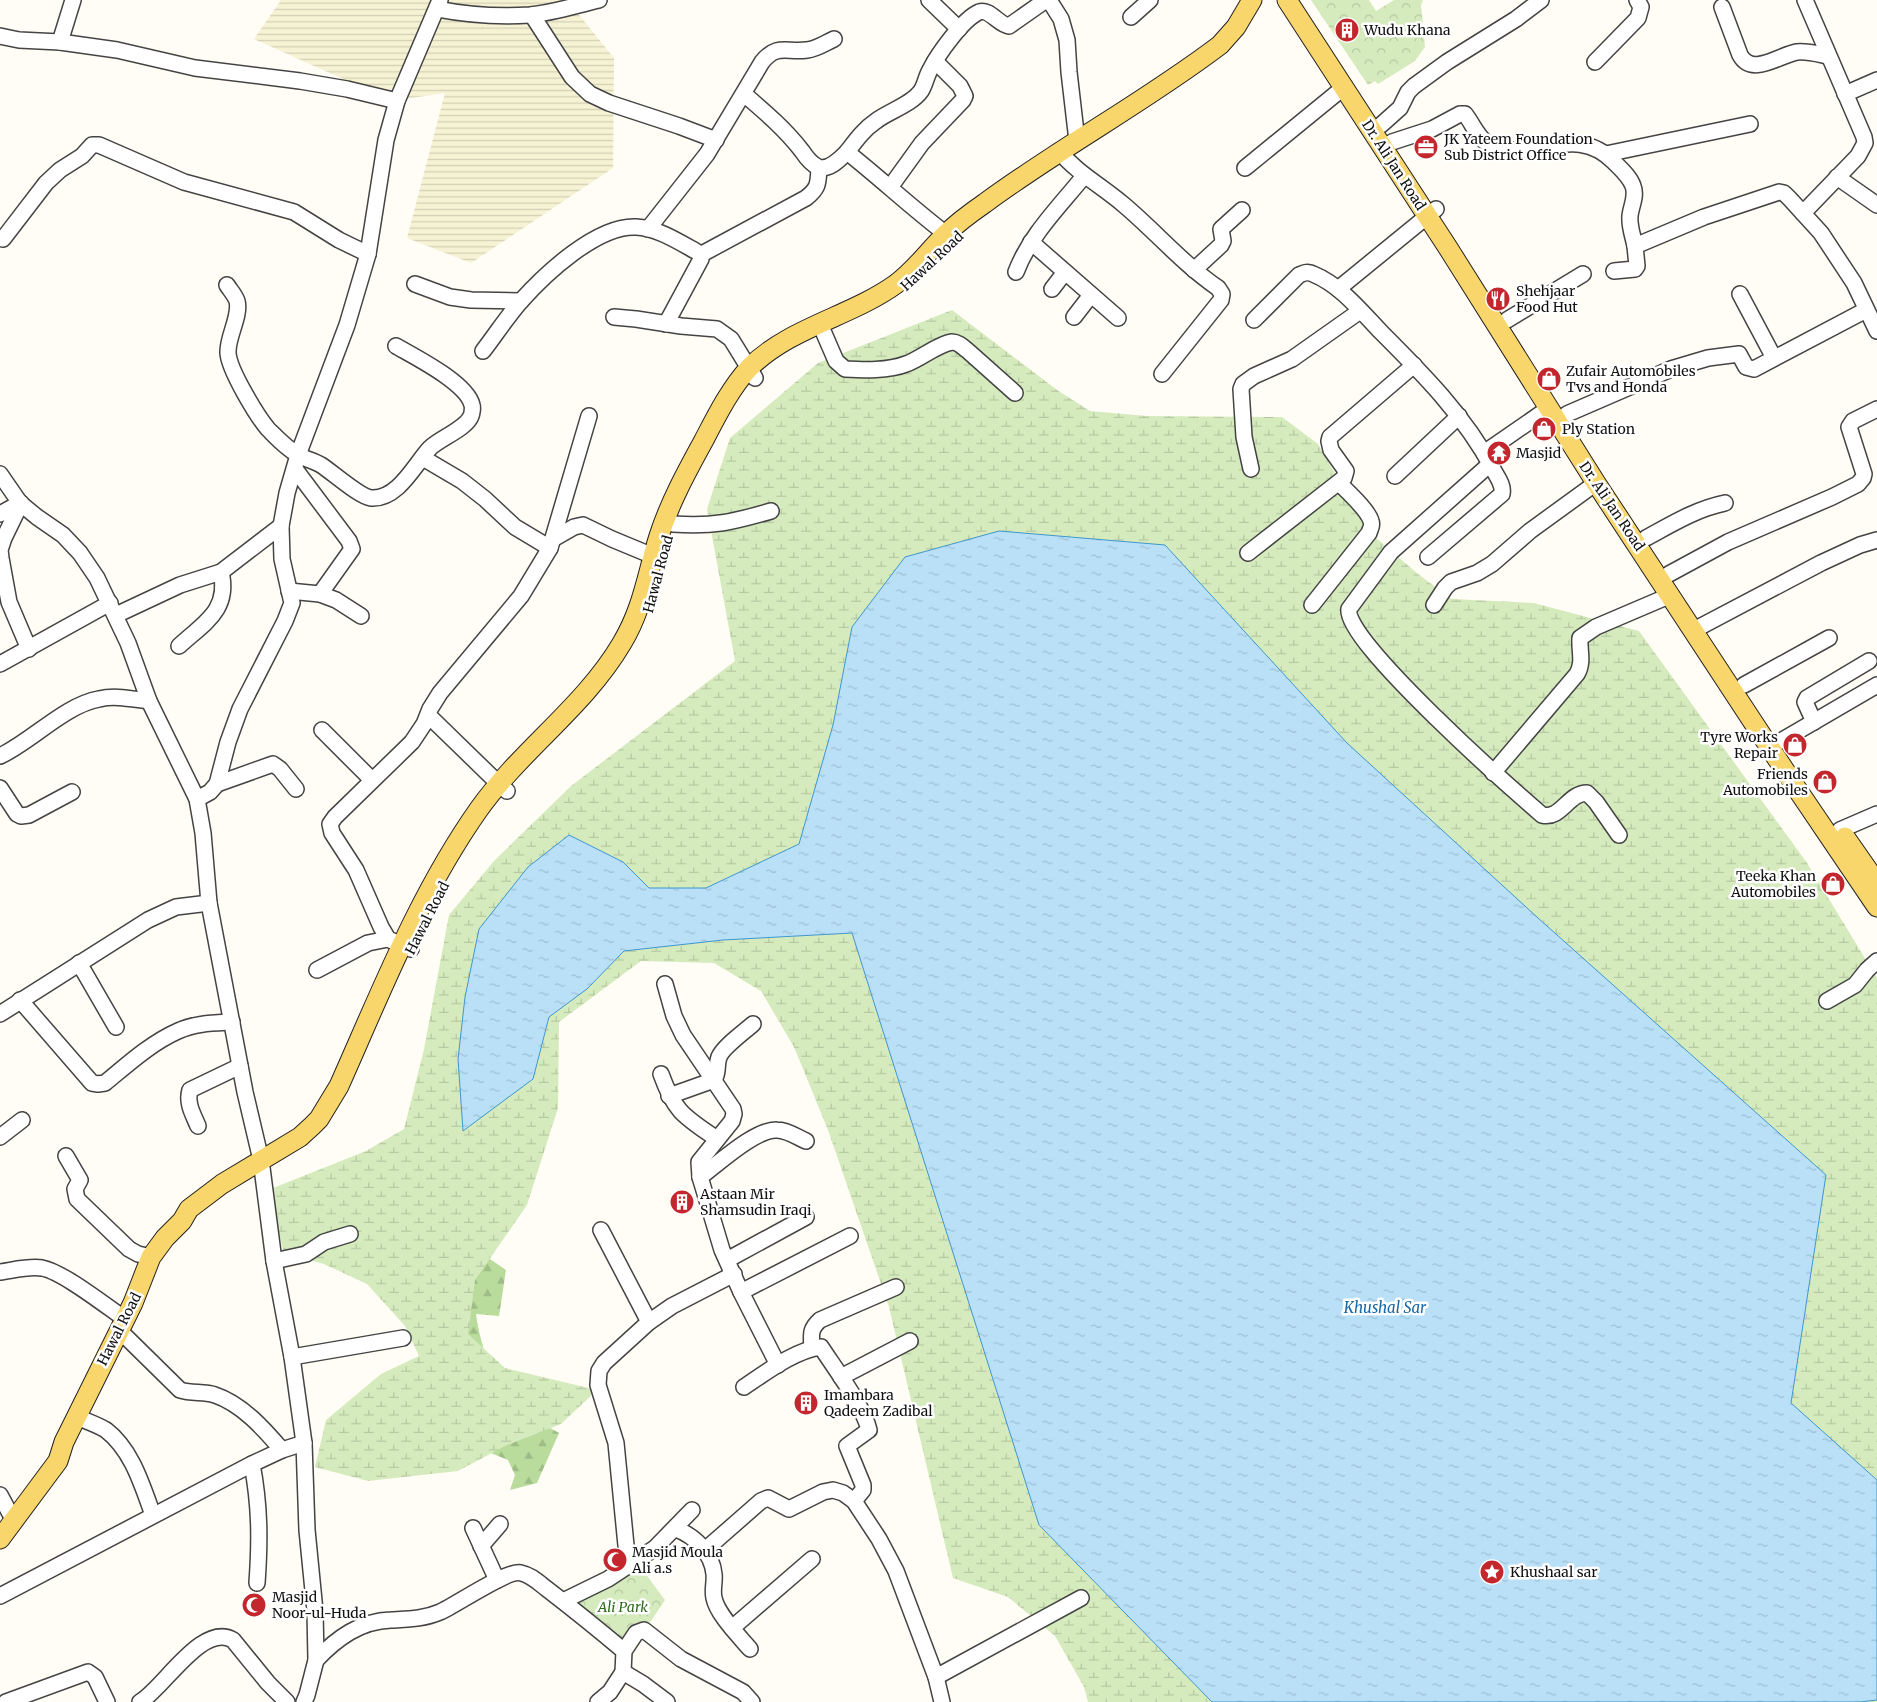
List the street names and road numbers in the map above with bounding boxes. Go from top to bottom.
street label: Dr. Ali Jan Road [1358,116,1430,214]
street label: Hawal Road [897,227,968,295]
street label: Dr. Ali Jan Road [1575,458,1649,555]
street label: Hawal Road [639,533,677,615]
street label: Hawal Road [401,878,453,958]
street label: Hawal Road [93,1289,145,1369]

